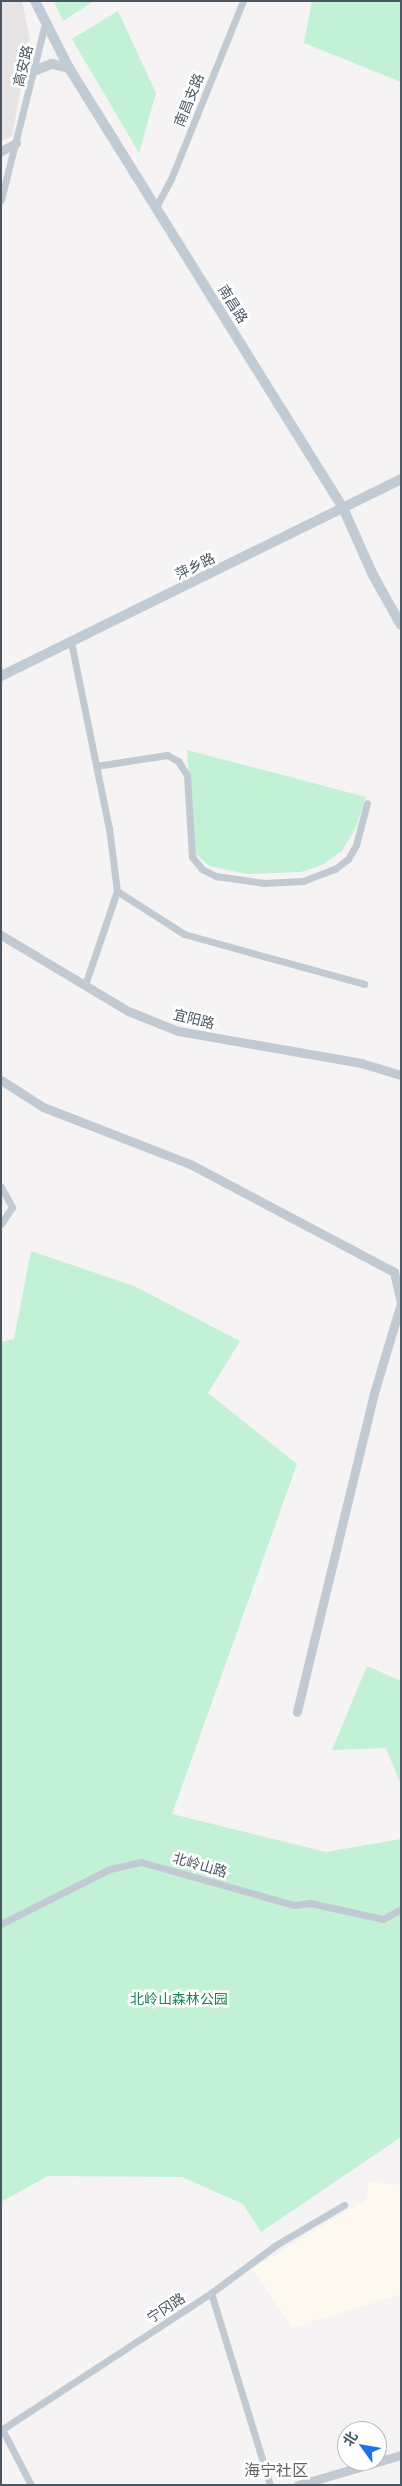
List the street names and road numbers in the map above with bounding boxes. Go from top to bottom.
street label: 高安路 [10,44,36,88]
street label: 南昌支路 [171,71,207,129]
street label: 南昌路 [215,282,251,326]
street label: 萍乡路 [172,549,218,583]
street label: 宜阳路 [172,1006,216,1032]
street label: 北岭山路 [171,1849,229,1881]
street label: 宁冈路 [144,2290,188,2326]

